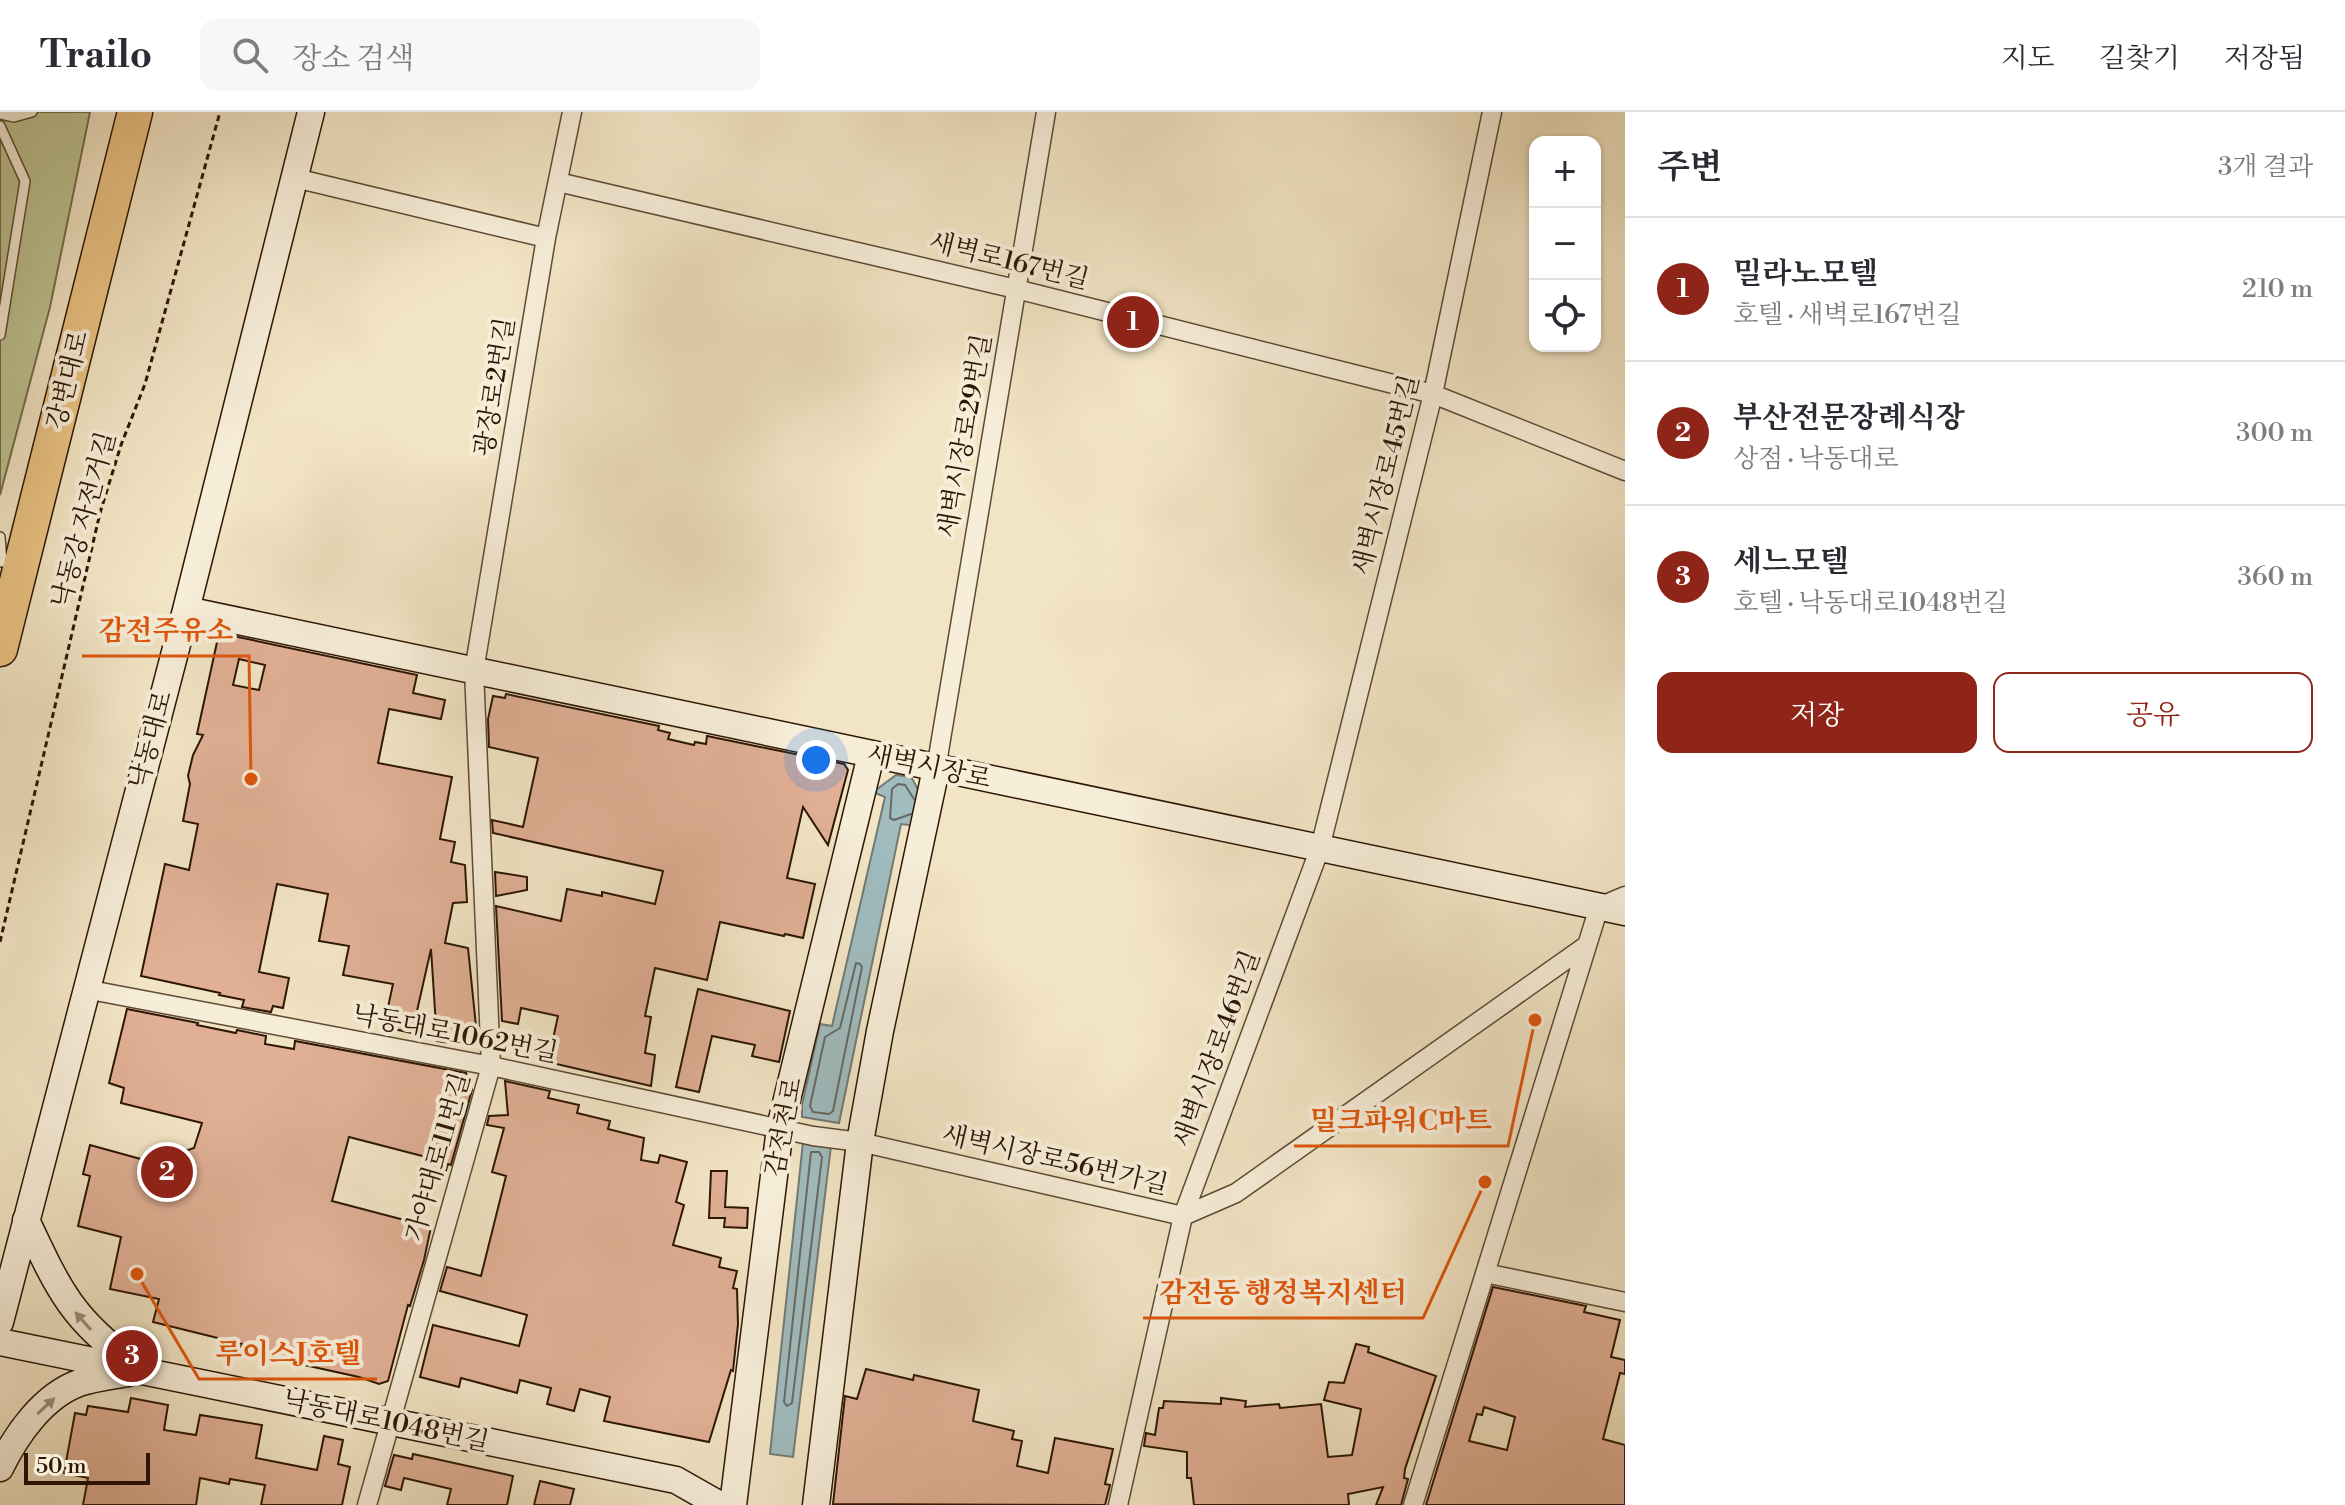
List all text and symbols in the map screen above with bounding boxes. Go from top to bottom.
search box [200,19,760,91]
text: Trailo [40,32,152,79]
icon: search [228,33,272,77]
text: 장소 검색 [292,40,414,78]
text: 지도 [2001,41,2055,76]
text: 길찾기 [2099,41,2180,76]
text: 저장됨 [2224,41,2305,76]
map controls [1529,136,1601,352]
button: + [1529,136,1601,208]
text: 주변 [1657,147,1723,189]
text: 3개 결과 [2218,151,2313,183]
button: − [1529,208,1601,280]
street label: 새벽로167번길 [926,226,1092,296]
text: 밀라노모텔 [1733,255,1878,293]
text: 1 [1677,273,1689,305]
text: 210 m [2242,273,2313,305]
button: locate [1529,280,1601,352]
pin: 1 [1107,292,1159,352]
text: 호텔 · 새벽로167번길 [1733,299,1962,331]
street label: 광장로2번길 [468,315,522,459]
street label: 강변대로 [40,327,96,433]
street label: 새벽시장로29번길 [931,332,999,540]
street label: 새벽시장로45번길 [1346,371,1426,579]
text: 부산전문장례식장 [1733,399,1965,437]
text: 2 [1675,417,1691,449]
text: 300 m [2236,417,2313,449]
street label: 낙동강 자전거길 [45,428,123,612]
text: 상점 · 낙동대로 [1733,443,1899,475]
text: 세느모텔 [1733,543,1849,581]
text: 3 [1675,561,1691,593]
text: 360 m [2238,561,2313,593]
text: 호텔 · 낙동대로1048번길 [1733,587,2008,619]
callout: 감전주유소 [82,604,249,656]
text: 감전주유소 [98,614,234,649]
button: 저장 [1657,672,1977,753]
button: 공유 [1993,672,2313,753]
street label: 낙동대로 [123,687,179,793]
street label: 새벽시장로 [864,738,994,796]
your location [796,740,836,780]
street label: 새벽시장로46번길 [1167,946,1267,1152]
street label: 낙동대로1062번길 [349,998,561,1070]
street label: 가야대로11번길 [399,1069,477,1245]
street label: 감전천로 [759,1075,809,1179]
callout: 밀크파워C마트 [1294,1094,1508,1146]
text: 밀크파워C마트 [1310,1104,1492,1139]
street label: 새벽시장로56번가길 [939,1118,1171,1202]
pin: 2 [141,1142,193,1202]
callout: 감전동 행정복지센터 [1143,1266,1423,1318]
text: 감전동 행정복지센터 [1159,1276,1407,1311]
one-way arrow [75,1312,93,1331]
pin: 3 [106,1326,158,1386]
callout: 루이스J호텔 [199,1327,377,1379]
text: 루이스J호텔 [215,1337,361,1372]
street label: 낙동대로1048번길 [280,1384,492,1458]
one-way arrow [36,1397,55,1415]
scale bar [24,1449,150,1485]
text: 50 m [36,1453,87,1480]

